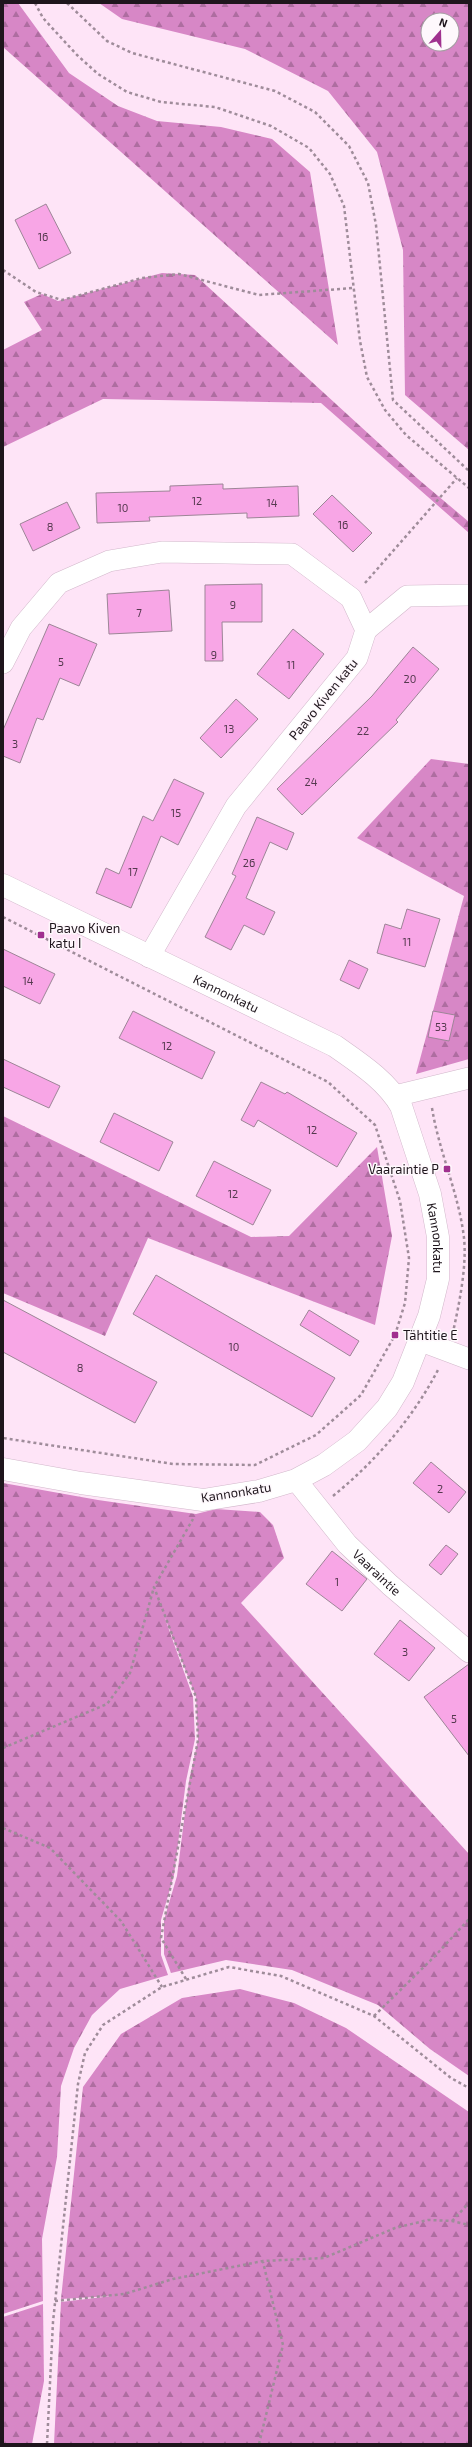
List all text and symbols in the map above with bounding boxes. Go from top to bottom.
north arrow [420,12,460,52]
text: N [438,15,450,30]
house number: 16 [38,230,48,243]
house number: 12 [192,494,202,507]
house number: 14 [266,496,278,509]
house number: 10 [117,501,129,514]
house number: 16 [338,518,348,531]
house number: 8 [47,520,53,533]
house number: 9 [230,598,236,611]
house number: 7 [136,606,142,619]
house number: 9 [211,648,217,661]
house number: 5 [58,655,64,668]
street label: Paavo Kiven katu [285,655,361,743]
house number: 11 [287,658,295,671]
house number: 20 [404,672,416,685]
house number: 13 [224,722,234,735]
house number: 22 [357,724,369,737]
house number: 3 [12,737,18,750]
house number: 24 [305,775,318,788]
house number: 15 [171,806,181,819]
house number: 26 [243,856,255,869]
house number: 17 [128,865,138,878]
place label: Paavo Kiven katu I [49,920,120,951]
marker: Paavo Kiven katu I [36,930,46,940]
house number: 11 [403,935,411,948]
street label: Kannonkatu [191,971,262,1016]
house number: 14 [22,974,34,987]
house number: 53 [435,1020,447,1033]
house number: 12 [162,1039,172,1052]
house number: 12 [307,1123,317,1136]
place label: Vaaraintie P [368,1161,439,1177]
marker: Vaaraintie P [442,1164,452,1174]
house number: 12 [228,1187,238,1200]
street label: Kannonkatu [424,1201,446,1273]
place label: Tähtitie E [403,1327,458,1343]
marker: Tähtitie E [390,1330,400,1340]
house number: 10 [228,1340,240,1353]
house number: 8 [77,1361,83,1374]
street label: Kannonkatu [200,1479,272,1505]
house number: 2 [437,1482,443,1495]
street label: Vaaraintie [349,1546,404,1599]
house number: 1 [335,1575,339,1588]
house number: 3 [402,1645,408,1658]
house number: 5 [451,1712,457,1725]

